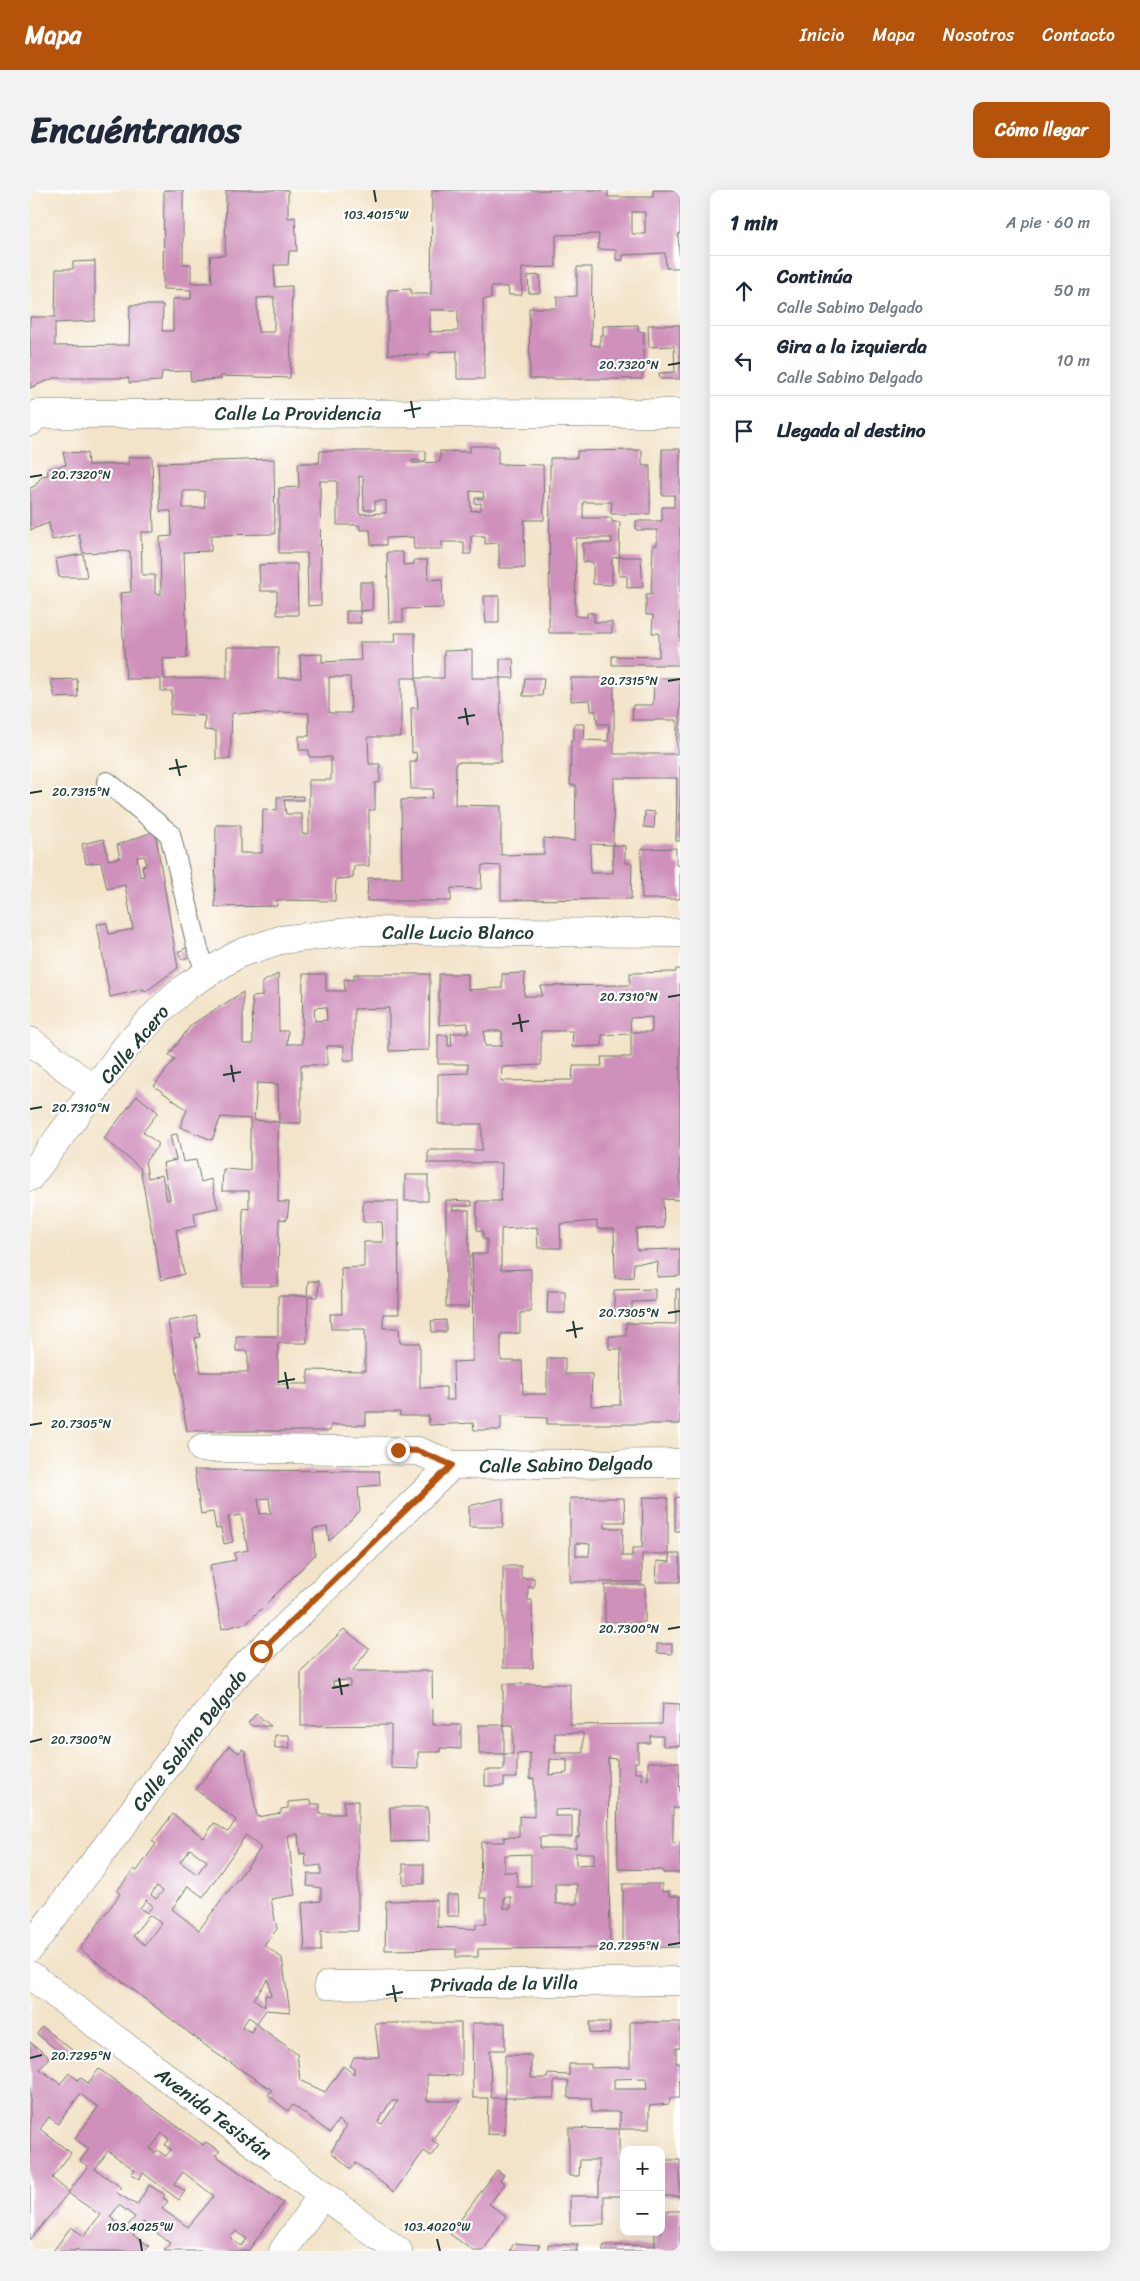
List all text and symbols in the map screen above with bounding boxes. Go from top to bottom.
text: Mapa [25,14,81,56]
text: Inicio [800,19,845,51]
text: Mapa [873,19,915,51]
text: Nosotros [943,19,1014,51]
text: Contacto [1042,19,1115,51]
text: Encuéntranos [30,99,241,161]
button: Cómo llegar [973,102,1110,158]
text: 103.4015°W [344,204,409,226]
text: 1 min [730,204,778,242]
text: A pie · 60 m [1006,208,1090,237]
text: Continúa [777,260,852,293]
text: 50 m [1054,276,1090,305]
icon: ahead [730,277,758,305]
text: Calle Sabino Delgado [777,293,923,322]
text: Gira a la izquierda [777,330,927,363]
text: 10 m [1057,346,1090,375]
icon: left [730,347,758,375]
text: 20.7320°N [599,354,659,376]
text: Calle Sabino Delgado [777,363,923,392]
street label: Calle La Providencia [215,397,382,430]
text: Llegada al destino [777,414,926,447]
icon: arrive [730,417,758,445]
text: 20.7320°N [51,464,111,486]
text: 20.7315°N [600,670,658,692]
text: 20.7315°N [52,781,110,803]
street label: Calle Lucio Blanco [382,916,534,949]
text: 20.7310°N [600,986,659,1008]
street label: Calle Acero [91,997,178,1092]
text: 20.7310°N [52,1097,111,1119]
text: 20.7305°N [599,1302,660,1324]
text: 20.7305°N [51,1413,112,1435]
route end [387,1439,410,1462]
street label: Calle Sabino Delgado [479,1446,653,1483]
text: 20.7300°N [599,1618,660,1640]
route start [250,1640,273,1663]
street label: Calle Sabino Delgado [123,1662,256,1819]
text: 20.7300°N [51,1729,112,1751]
text: 20.7295°N [599,1935,660,1957]
street label: Privada de la Villa [430,1966,579,2001]
text: 20.7295°N [51,2045,112,2067]
street label: Avenida Tesistán [147,2058,279,2169]
map controls [620,2146,665,2236]
button: + [620,2146,665,2191]
button: − [620,2191,665,2236]
text: 103.4025°W [107,2216,174,2238]
text: 103.4020°W [404,2216,471,2238]

